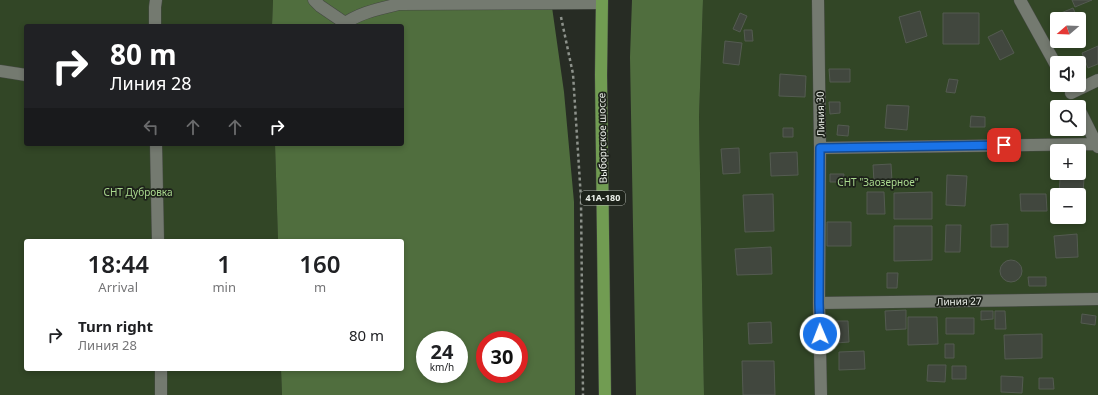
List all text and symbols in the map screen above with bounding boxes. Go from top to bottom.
north arrow [1050,12,1086,48]
map controls [1050,12,1086,224]
text: 80 m [110,35,177,73]
icon: right [44,40,96,92]
button: sound [1050,56,1086,92]
text: Линия 28 [110,71,192,95]
street label: Линия 30 [813,91,827,137]
street label: Выборгское шоссе [594,92,610,183]
button: search [1050,100,1086,136]
icon: left [140,116,162,138]
icon: ahead [182,116,204,138]
icon: ahead [224,116,246,138]
icon: right [266,116,288,138]
pin [987,128,1021,162]
icon: arrive [993,134,1015,156]
button: + [1050,144,1086,180]
park label: СНТ "Заозерное" [837,175,919,189]
park label: СНТ Дубровка [104,185,172,199]
button: − [1050,188,1086,224]
road number: 41А-180 [581,191,625,205]
text: 18:44 [87,247,149,280]
text: 1 [217,247,231,280]
text: 160 [299,247,341,280]
text: Arrival [98,278,138,296]
text: min [212,278,236,296]
text: m [314,278,326,296]
street label: Линия 27 [936,294,982,308]
position arrow [799,313,841,355]
text: Turn right [78,316,153,336]
icon: right [44,324,66,346]
text: 80 m [349,325,384,345]
speed limit sign: 30 [476,331,528,383]
text: Линия 28 [78,336,137,354]
text: 24 [431,338,453,365]
text: km/h [430,360,454,374]

